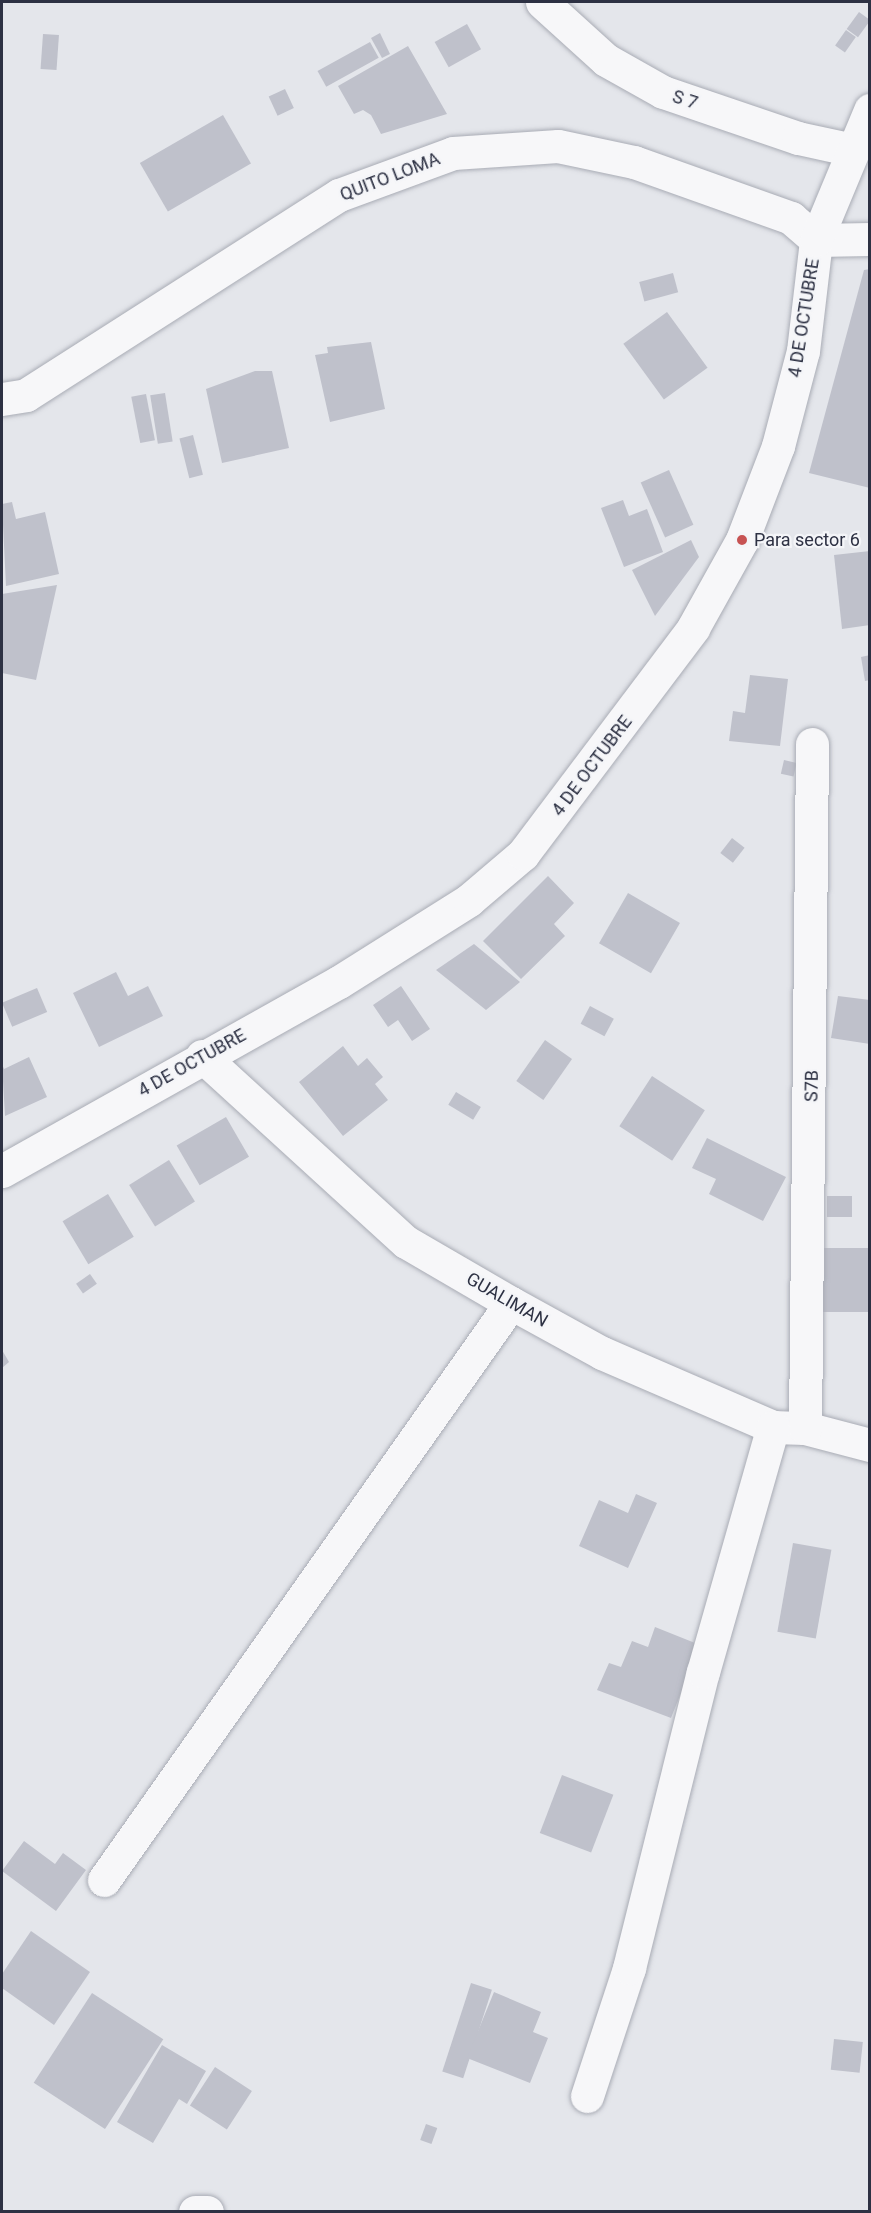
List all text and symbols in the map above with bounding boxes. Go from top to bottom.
street label: S 7 [670,86,700,114]
street label: QUITO LOMA [337,148,443,206]
street label: 4 DE OCTUBRE [784,257,824,379]
place label: Para sector 6 [754,529,860,551]
marker: Para sector 6 [735,533,749,547]
street label: 4 DE OCTUBRE [547,712,637,820]
street label: 4 DE OCTUBRE [134,1024,250,1102]
street label: S7B [801,1070,823,1102]
street label: GUALIMAN [462,1268,552,1332]

